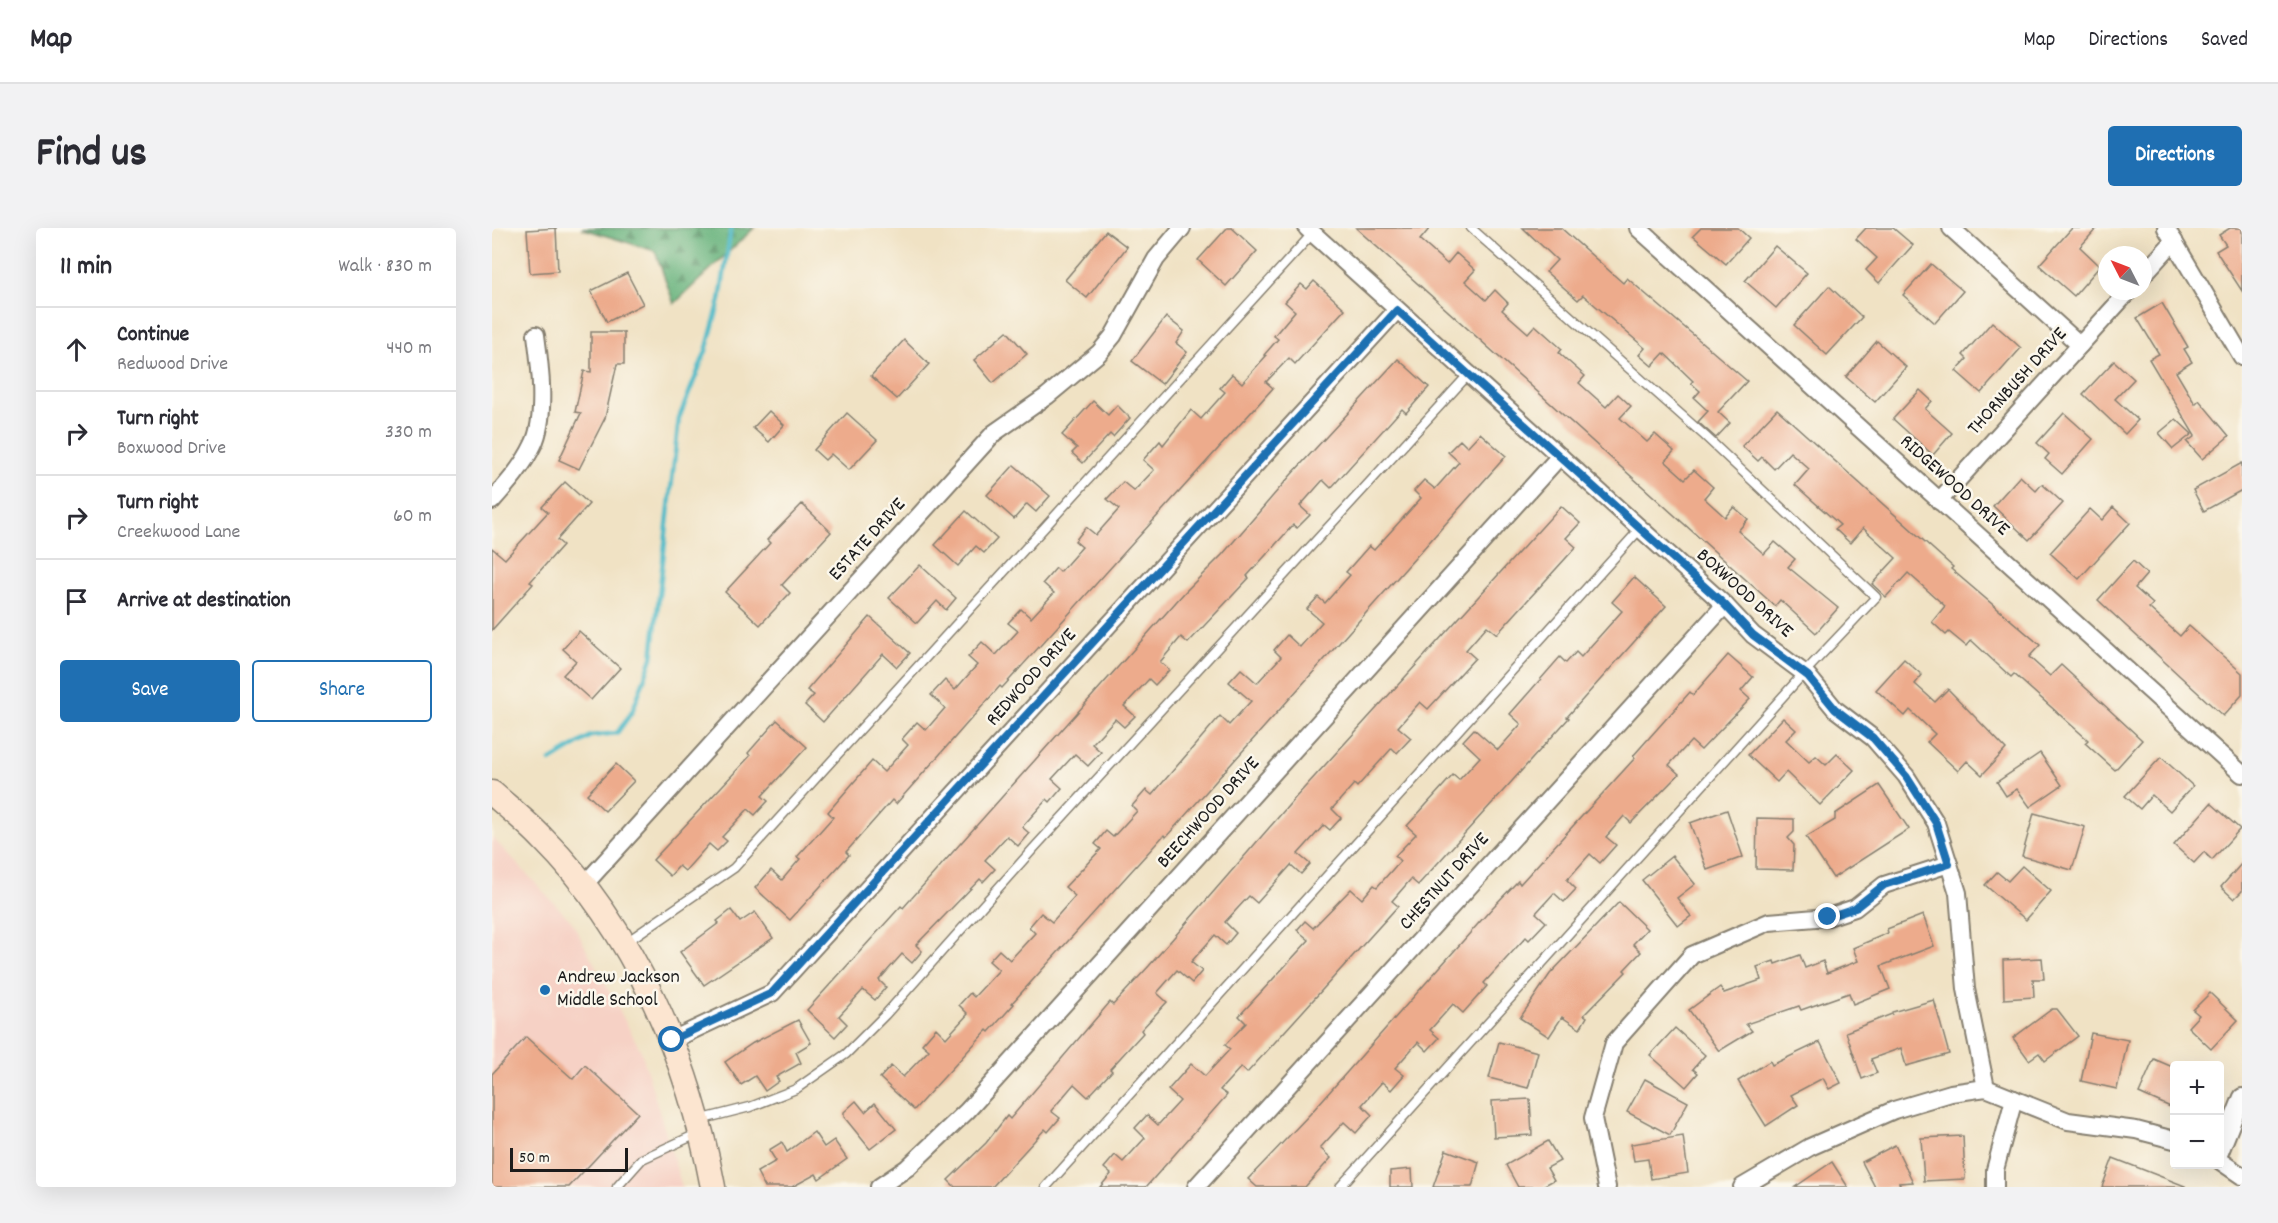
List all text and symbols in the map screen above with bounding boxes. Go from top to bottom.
text: Map [30,21,72,61]
text: Map [2024,26,2055,56]
text: Directions [2088,26,2168,56]
text: Saved [2201,26,2248,56]
text: Find us [36,126,147,186]
button: Directions [2108,126,2242,186]
north arrow [2098,246,2152,300]
text: 11 min [60,249,112,286]
text: Walk · 830 m [338,253,432,281]
text: Continue [117,320,189,351]
street label: THORNBUSH DRIVE [1962,322,2074,442]
icon: ahead [60,333,93,366]
text: 440 m [386,335,432,363]
text: Redwood Drive [117,351,228,379]
text: Turn right [117,404,199,435]
icon: right [60,417,93,450]
text: 330 m [385,419,432,447]
street label: RIDGEWOOD DRIVE [1893,429,2015,543]
text: Boxwood Drive [117,435,226,463]
text: Turn right [117,488,199,519]
street label: ESTATE DRIVE [823,492,913,588]
icon: right [60,501,93,534]
text: 60 m [393,503,432,531]
text: Creekwood Lane [117,519,240,547]
street label: BOXWOOD DRIVE [1689,543,1799,645]
icon: arrive [60,585,93,618]
text: Arrive at destination [117,586,291,617]
street label: REDWOOD DRIVE [980,623,1084,733]
button: Save [60,660,240,722]
button: Share [252,660,432,722]
street label: BEECHWOOD DRIVE [1151,751,1267,875]
street label: CHESTNUT DRIVE [1393,827,1497,937]
route end [1814,903,1840,929]
place label: Andrew Jackson Middle School [557,964,680,1015]
marker: Andrew Jackson Middle School [538,983,552,997]
route start [658,1026,684,1052]
map controls [2170,1061,2224,1169]
button: + [2170,1061,2224,1115]
button: − [2170,1115,2224,1169]
scale bar [510,1145,628,1172]
text: 50 m [519,1147,550,1170]

